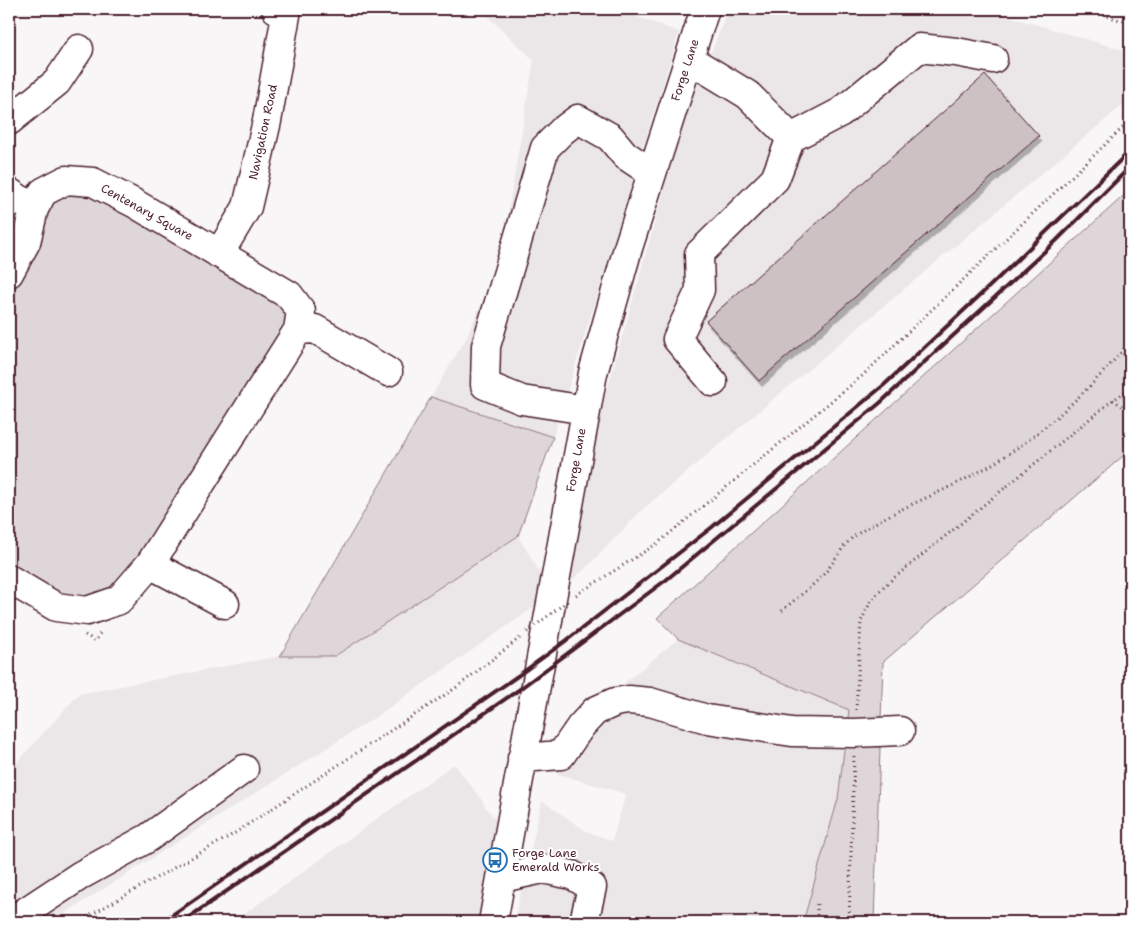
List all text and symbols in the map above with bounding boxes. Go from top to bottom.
street label: Forge Lane [667,37,703,103]
street label: Navigation Road [245,82,281,181]
street label: Centenary Square [98,180,196,244]
street label: Forge Lane [563,427,590,493]
place label: Forge Lane Emerald Works [512,845,600,875]
bus stop icon: Forge Lane Emerald Works [482,847,508,873]

